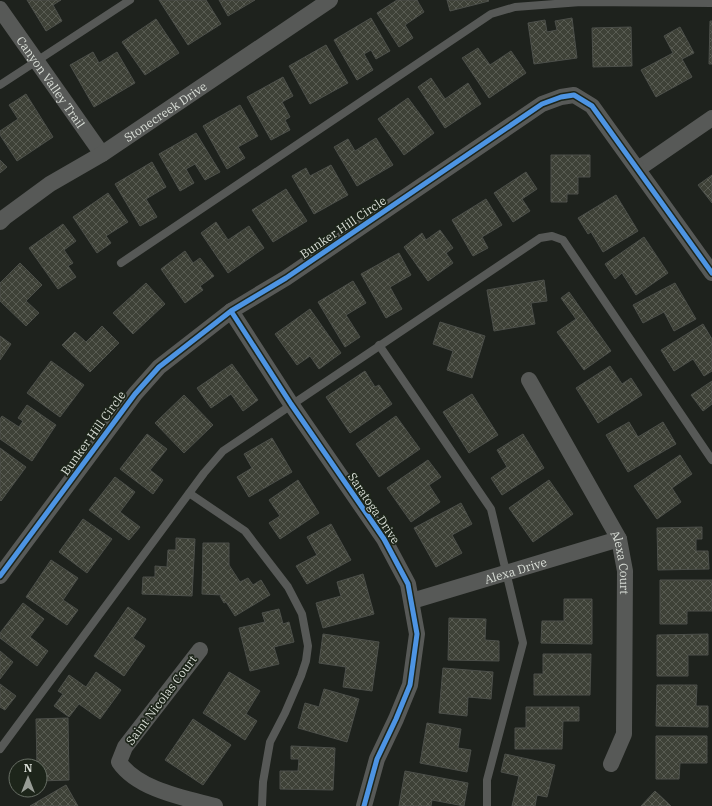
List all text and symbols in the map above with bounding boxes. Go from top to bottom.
street label: Canyon Valley Trail [14,33,89,131]
street label: Stonecreek Drive [121,78,209,145]
street label: Bunker Hill Circle [297,193,389,261]
street label: Bunker Hill Circle [57,388,129,478]
street label: Saratoga Drive [345,470,403,546]
street label: Alexa Court [608,527,633,595]
street label: Alexa Drive [482,554,548,586]
street label: Saint Nicolas Court [122,652,200,748]
north arrow [8,758,48,798]
text: N [24,761,33,775]

